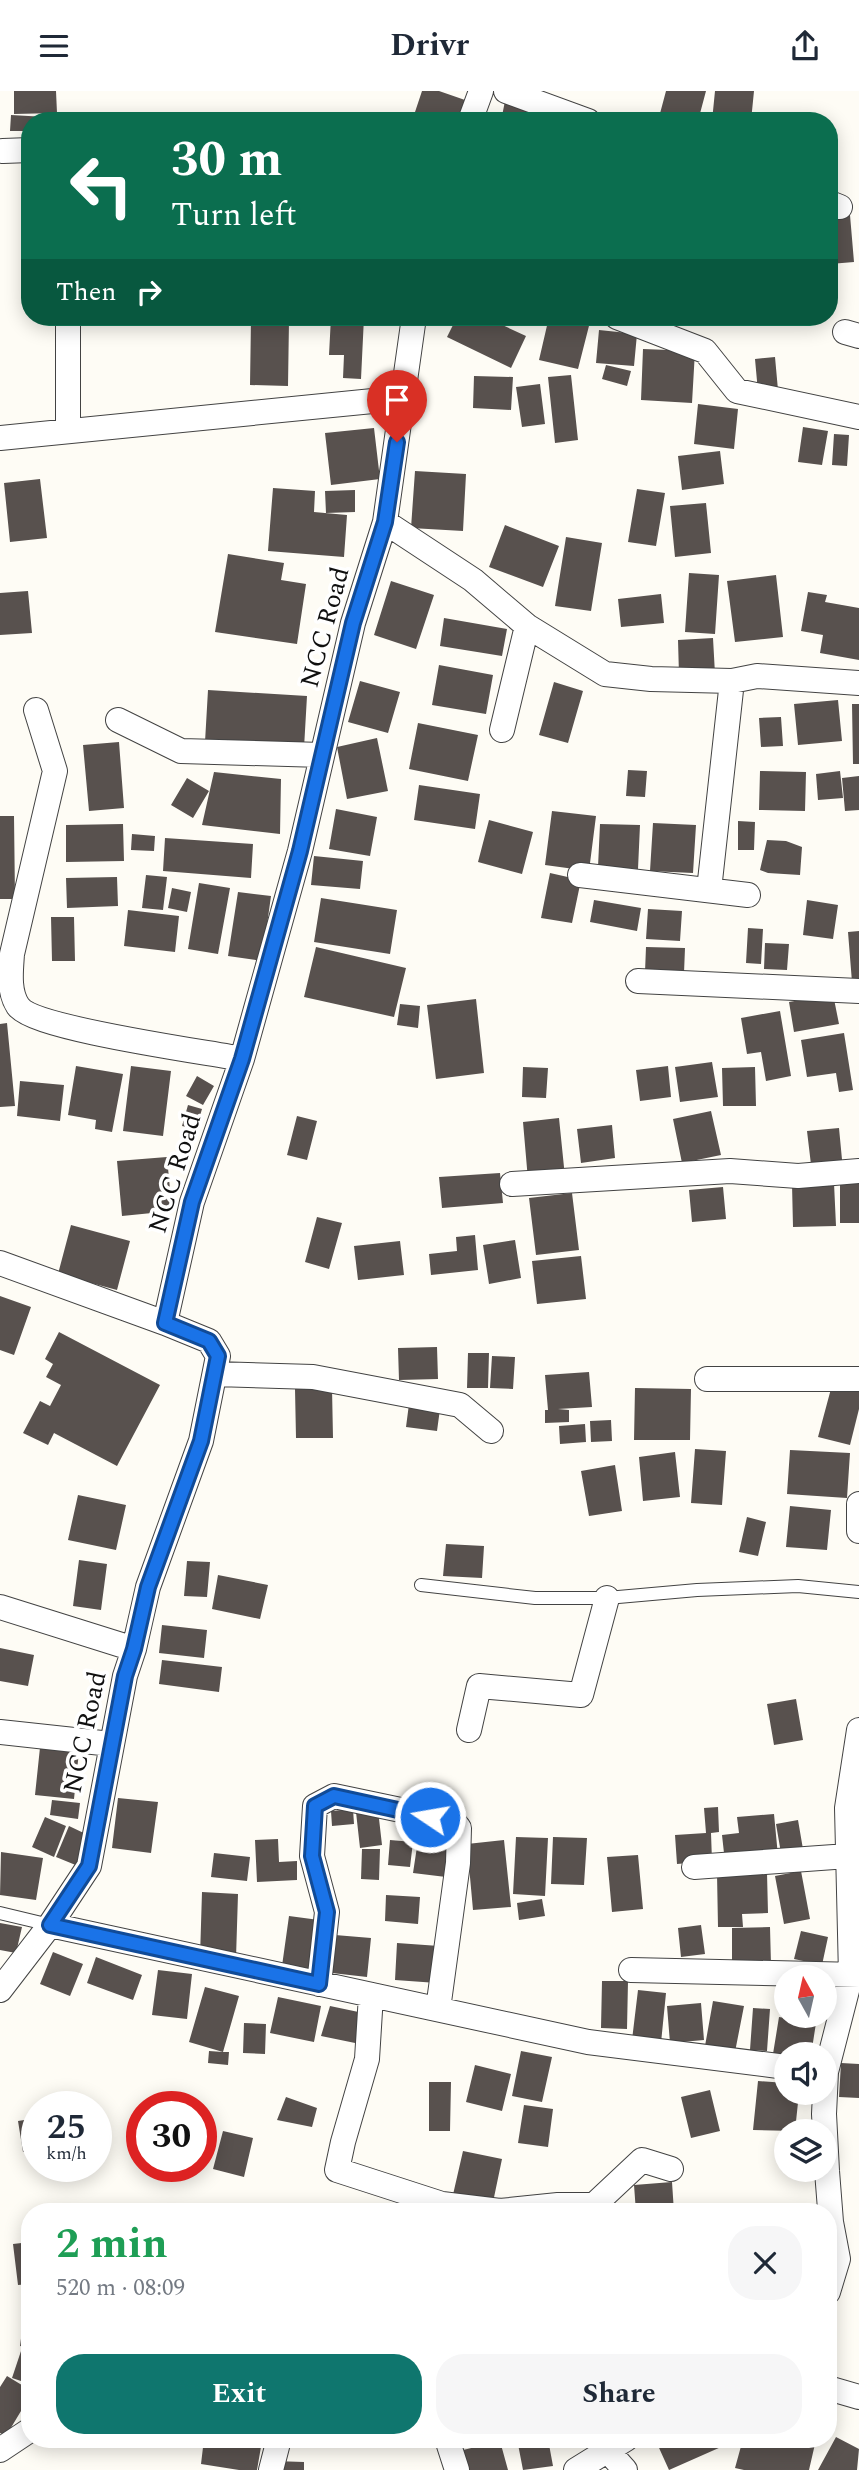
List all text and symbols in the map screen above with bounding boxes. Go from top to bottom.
text: Drivr [390,21,469,70]
icon: menu [35,27,73,65]
icon: share [786,27,824,65]
text: 30 m [171,123,282,198]
icon: left [56,140,147,231]
text: Turn left [171,191,297,240]
text: Then [56,272,116,312]
icon: right [130,273,168,311]
pin [367,370,427,442]
icon: arrive [378,381,416,419]
street label: NCC Road [290,562,360,692]
street label: NCC Road [138,1108,212,1238]
street label: NCC Road [53,1668,117,1797]
position arrow [393,1780,467,1854]
north arrow [774,1965,836,2028]
map controls [774,1965,837,2182]
button: sound [774,2042,837,2105]
speed limit sign: 30 [126,2091,217,2182]
text: 25 [47,2101,86,2154]
button: layers [774,2119,837,2182]
text: km/h [46,2140,87,2167]
text: 2 min [56,2213,168,2276]
button: close [728,2226,802,2300]
text: 520 m · 08:09 [56,2271,185,2306]
button: Exit [56,2354,422,2434]
button: Share [436,2354,802,2434]

